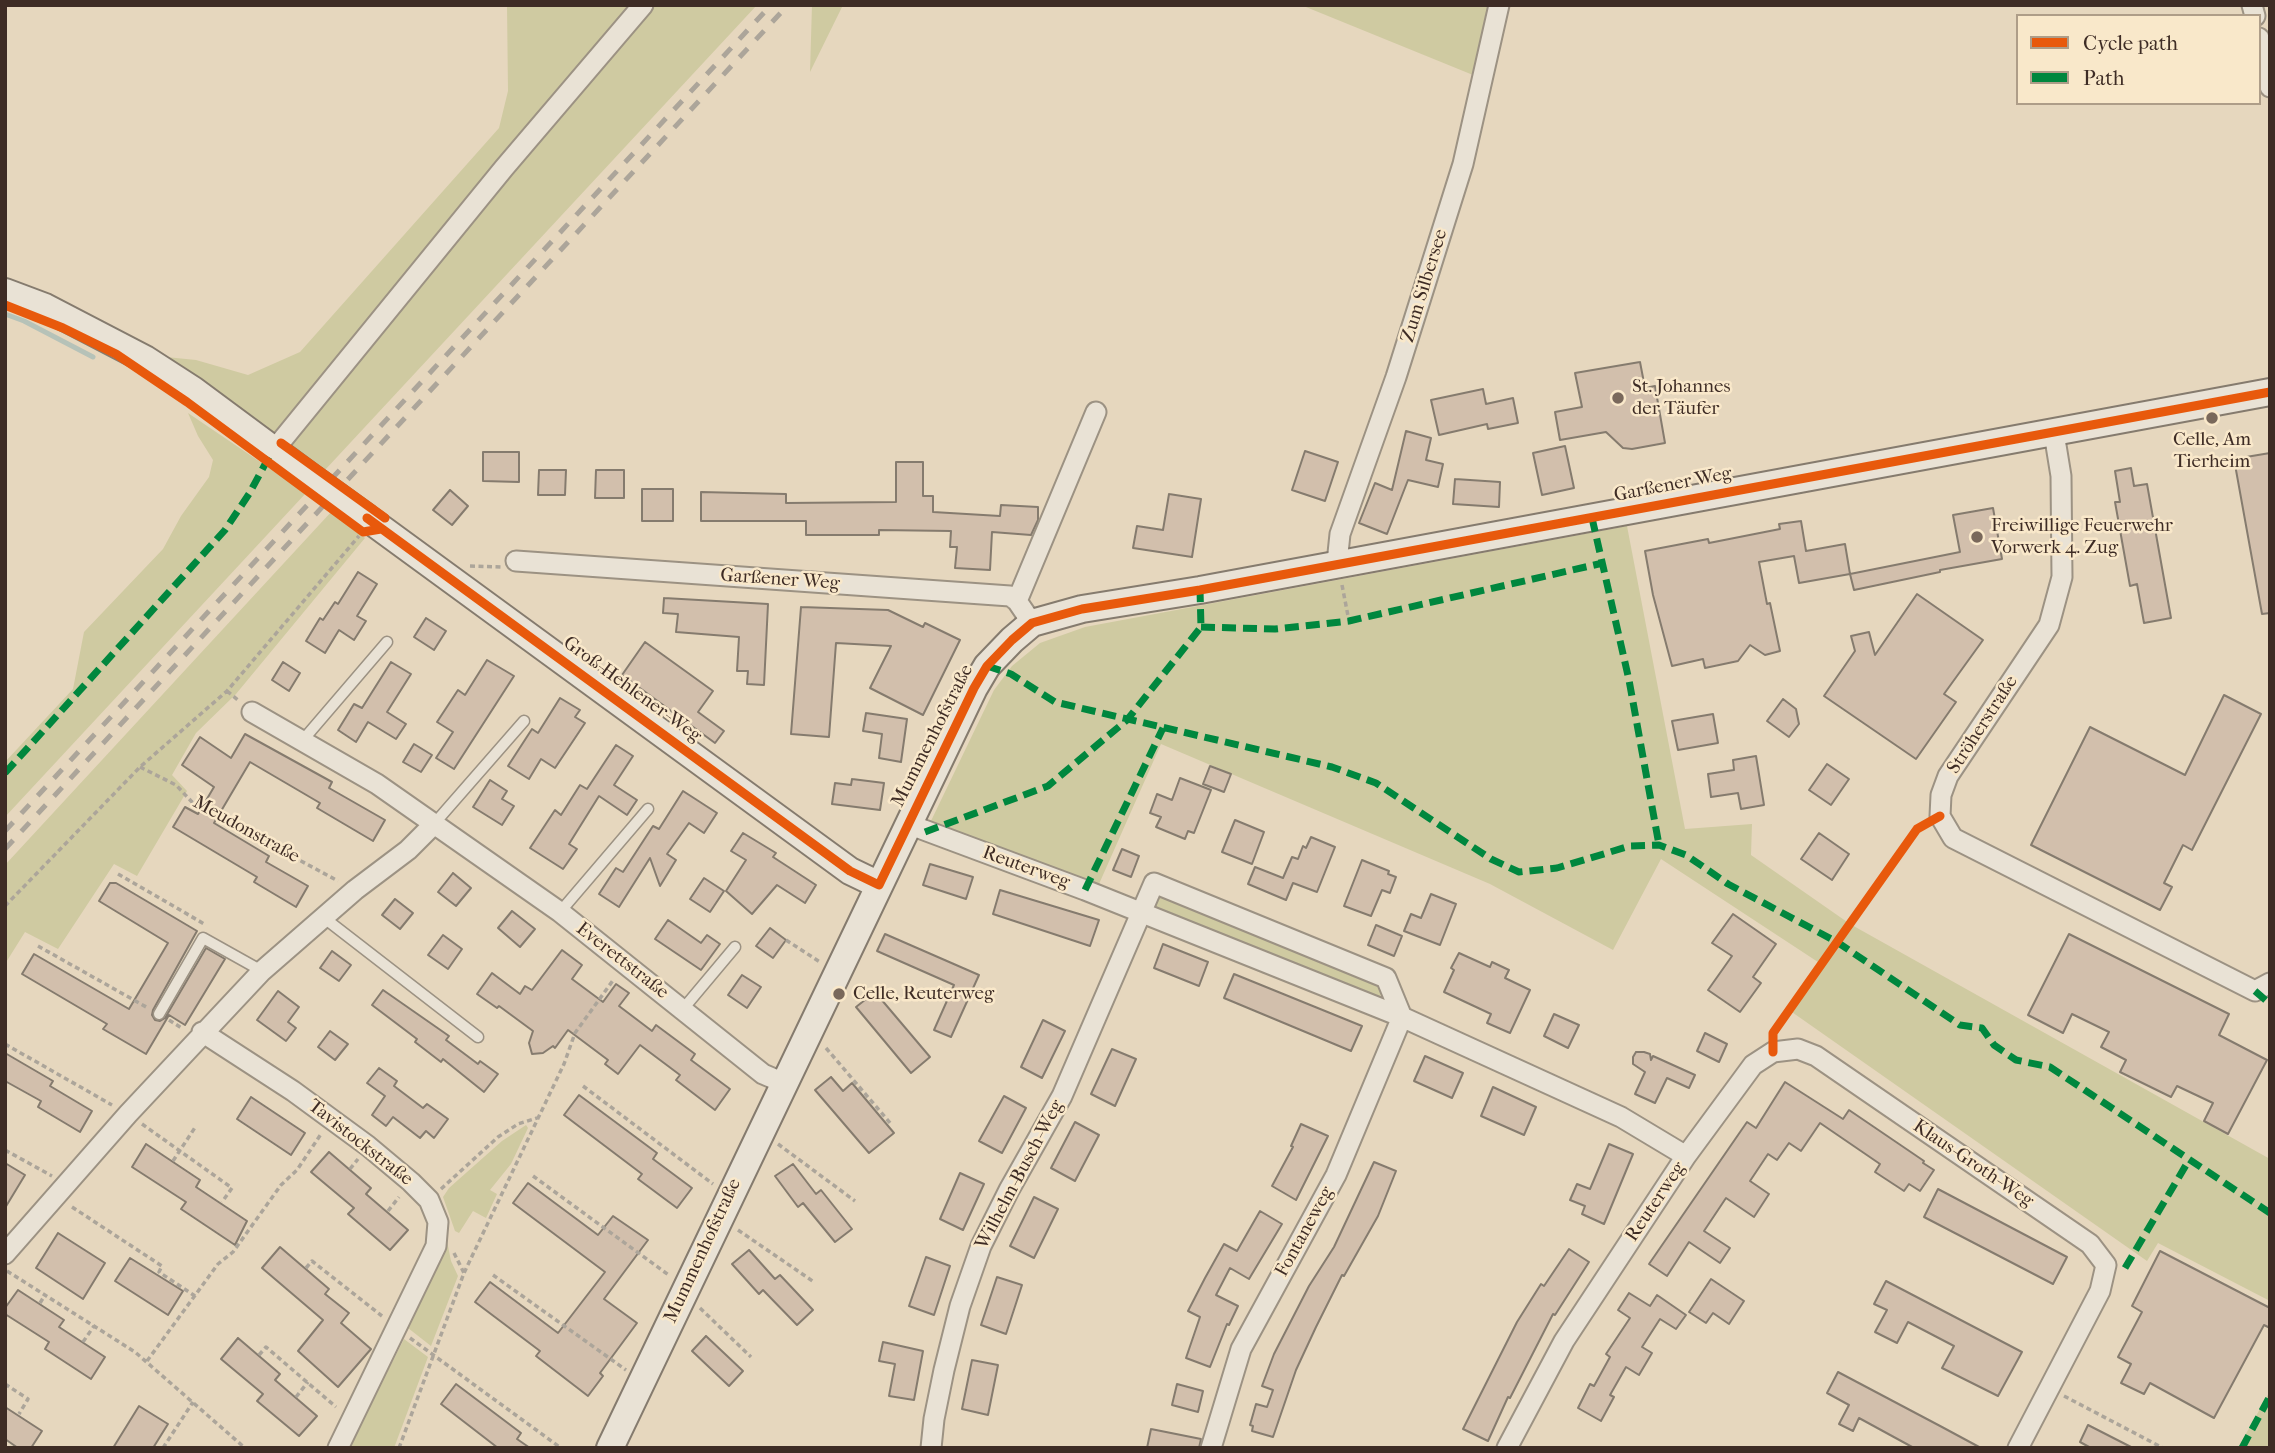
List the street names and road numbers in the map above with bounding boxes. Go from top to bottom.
street label: Zum Silbersee [1397,227,1453,345]
street label: Garßener Weg [1612,462,1734,508]
street label: Garßener Weg [720,564,840,596]
street label: Groß-Hehlener-Weg [558,632,706,748]
street label: Mummenhofstraße [887,661,979,811]
street label: Ströherstraße [1943,672,2023,778]
street label: Meudonstraße [189,791,303,869]
street label: Reuterweg [979,842,1073,894]
street label: Everettstraße [571,918,673,1004]
street label: Tavistockstraße [303,1095,417,1191]
street label: Wilhelm-Busch-Weg [971,1096,1069,1254]
street label: Klaus-Groth-Weg [1908,1115,2038,1213]
street label: Reuterweg [1621,1158,1691,1246]
street label: Mummenhofstraße [660,1175,746,1327]
street label: Fontaneweg [1271,1183,1339,1281]

